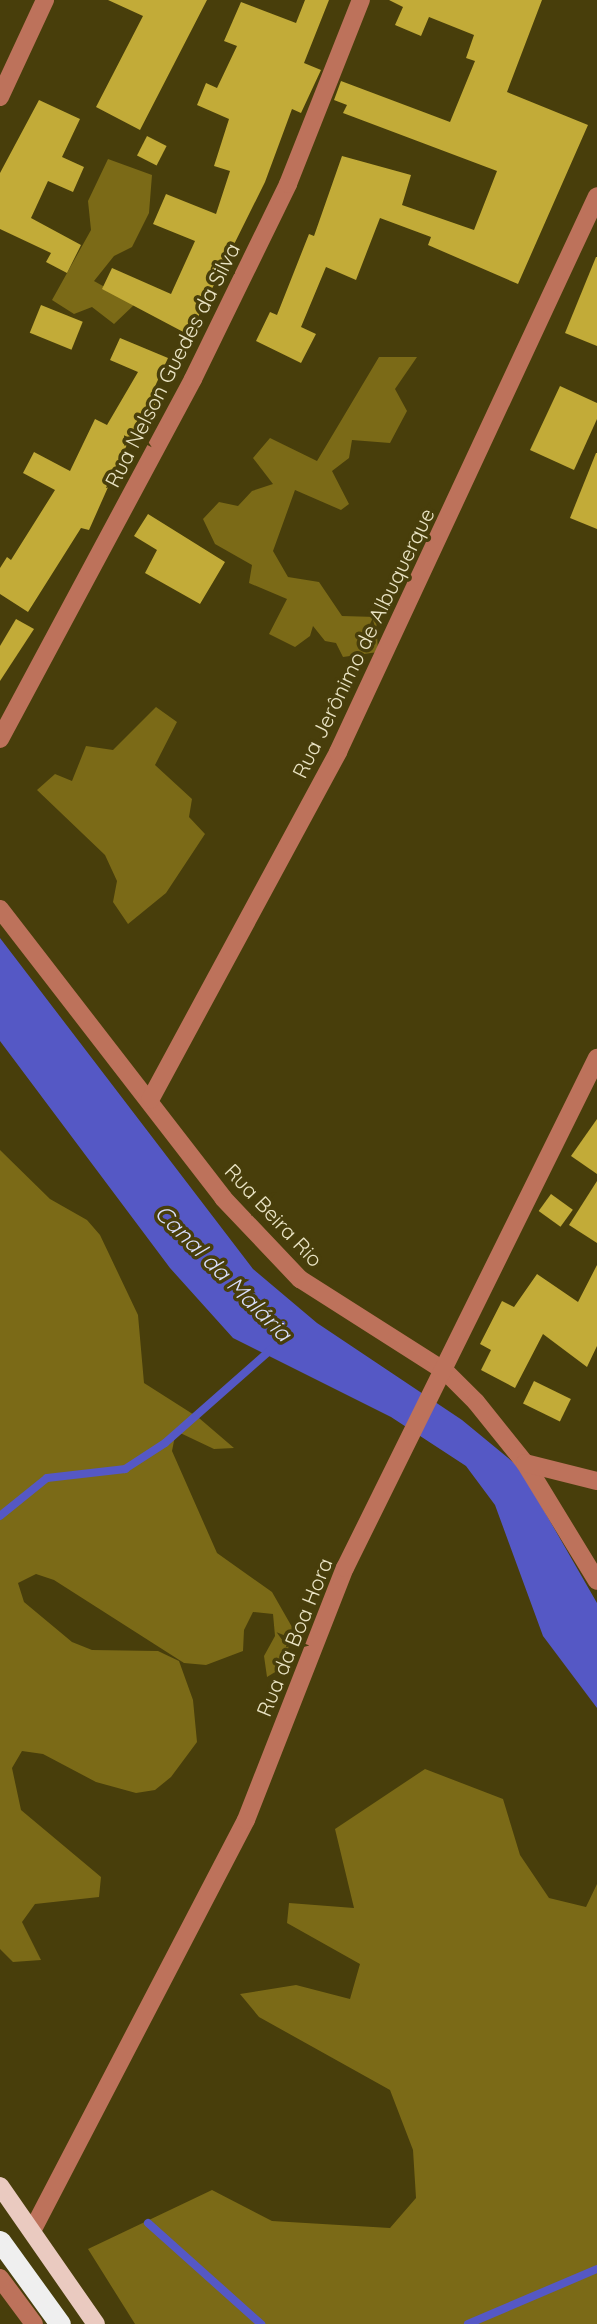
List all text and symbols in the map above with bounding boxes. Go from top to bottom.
street label: Rua Nelson Guedes da Silva [99,239,245,491]
street label: Rua Jerônimo de Albuquerque [287,504,439,782]
street label: Rua Beira Rio [220,1158,328,1272]
water label: Canal da Malária [149,1199,297,1347]
street label: Rua da Boa Hora [251,1554,337,1720]

